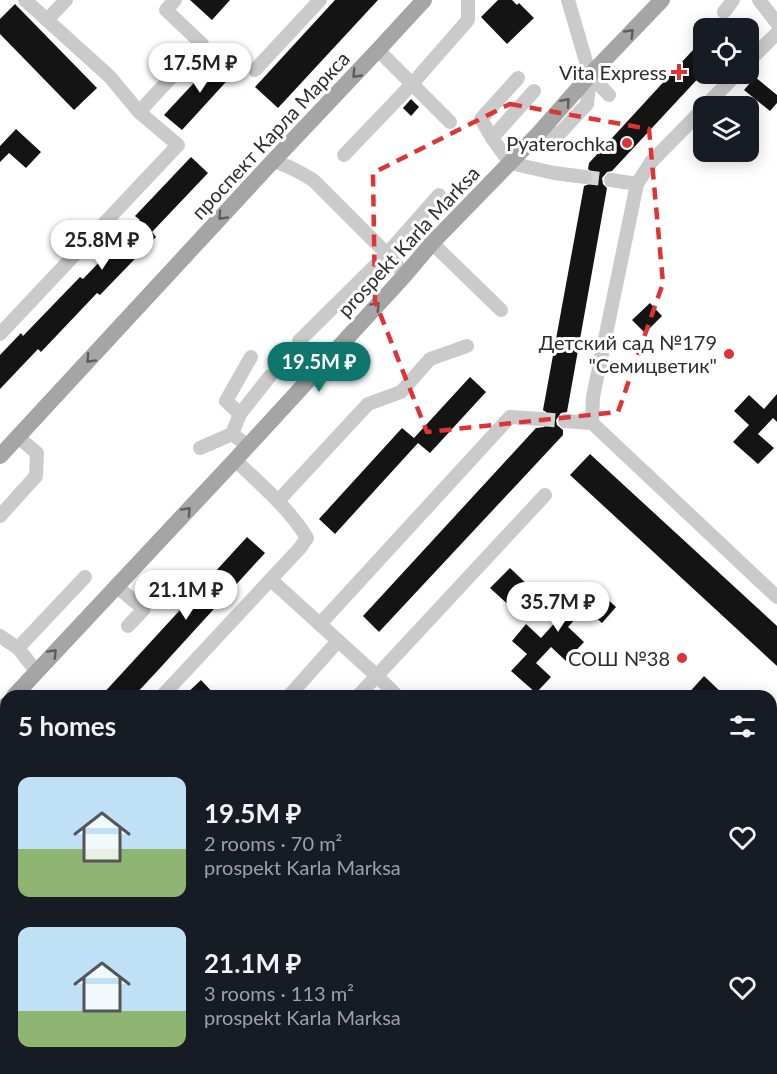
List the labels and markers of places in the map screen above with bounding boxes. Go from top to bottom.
pin: 17.5M ₽ [145,43,255,94]
place label: Vita Express [559,60,667,84]
marker: Vita Express [672,65,686,79]
place label: Pyaterochka [506,131,615,155]
marker: Pyaterochka [620,136,634,150]
pin: 25.8M ₽ [47,220,157,271]
place label: Детский сад №179 "Семицветик" [539,330,717,377]
pin: 19.5M ₽ [264,342,374,393]
marker: Детский сад №179 "Семицветик" [722,347,736,361]
pin: 21.1M ₽ [131,570,241,621]
pin: 35.7M ₽ [503,582,613,633]
place label: СОШ №38 [568,646,670,670]
marker: СОШ №38 [675,651,689,665]

